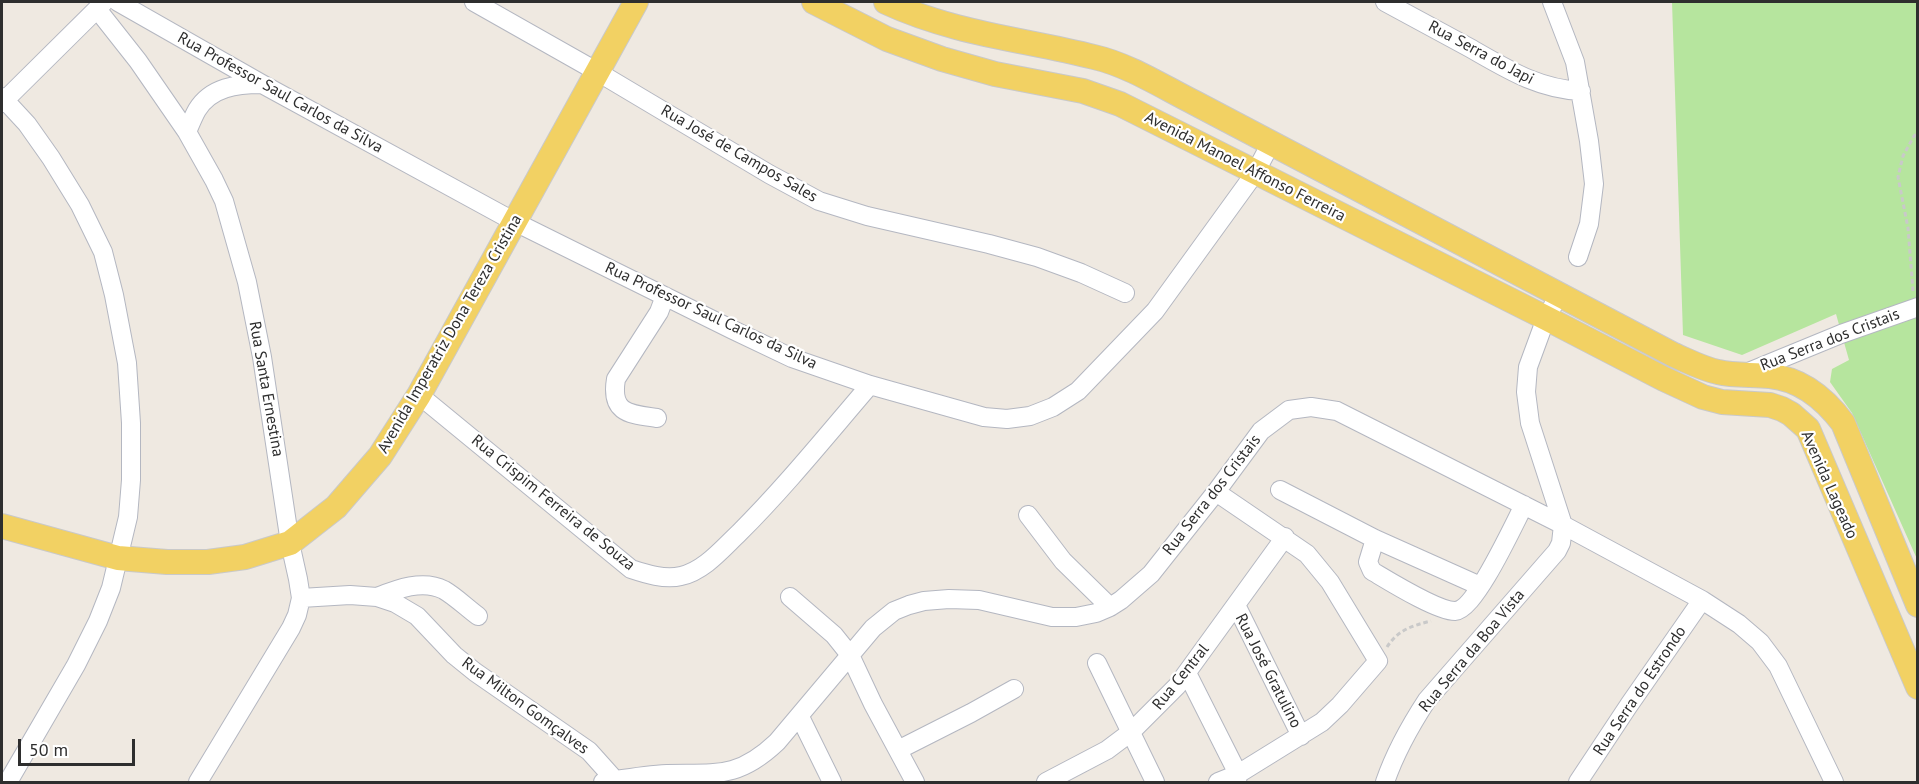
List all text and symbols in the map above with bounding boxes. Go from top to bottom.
street label: Rua Serra do Japi [1425,17,1537,89]
street label: Rua Professor Saul Carlos da Silva [174,28,386,158]
street label: Rua José de Campos Sales [657,101,821,207]
street label: Avenida Manoel Affonso Ferreira [1141,108,1349,226]
street label: Avenida Imperatriz Dona Tereza Cristina [374,211,526,457]
street label: Rua Professor Saul Carlos da Silva [602,258,820,374]
street label: Rua Serra dos Cristais [1758,305,1902,375]
street label: Rua Santa Ernestina [245,320,287,458]
street label: Avenida Lageado [1797,428,1861,542]
street label: Rua Crispim Ferreira de Souza [467,431,639,575]
street label: Rua Serra dos Cristais [1159,431,1265,559]
street label: Rua Serra da Boa Vista [1415,586,1529,716]
street label: Rua José Gratulino [1231,610,1305,732]
street label: Rua Serra do Estrondo [1590,623,1690,759]
street label: Rua Central [1149,640,1213,714]
street label: Rua Milton Gomçalves [458,653,592,759]
scale bar [21,727,138,765]
text: 50 m [29,738,68,761]

